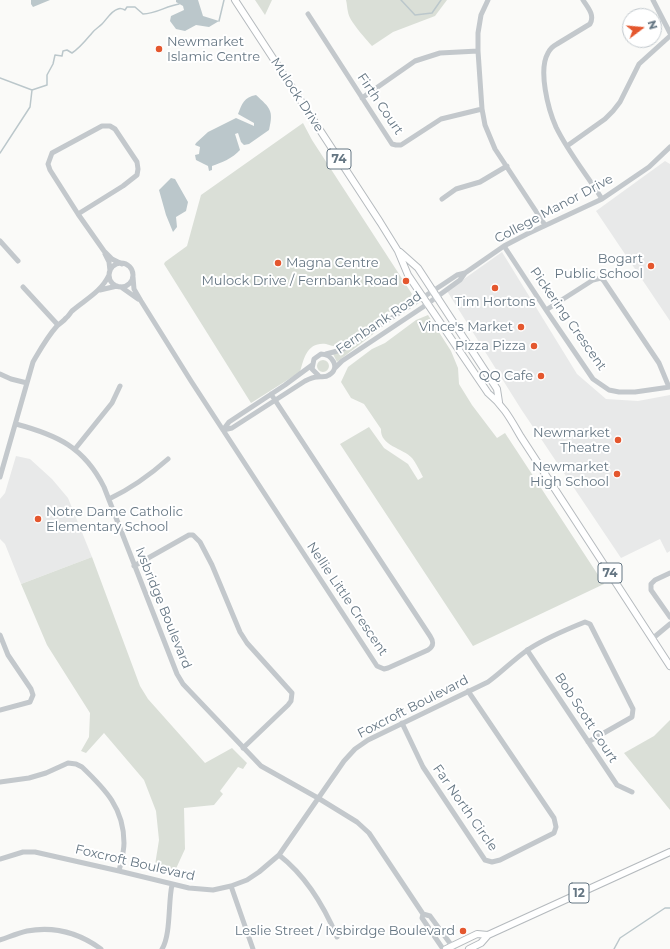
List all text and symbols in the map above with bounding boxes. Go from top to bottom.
north arrow [622,8,662,48]
text: N [645,19,661,31]
place label: Newmarket Islamic Centre [167,34,260,65]
marker: Newmarket Islamic Centre [154,44,164,54]
street label: Mulock Drive [267,55,327,135]
street label: Firth Court [354,70,406,138]
road number: 74 [327,149,351,169]
street label: College Manor Drive [492,171,616,247]
place label: Bogart Public School [555,251,643,282]
place label: Magna Centre [286,255,379,271]
marker: Magna Centre [273,258,283,268]
marker: Bogart Public School [646,261,656,271]
street label: Pickering Crescent [526,264,610,374]
place label: Mulock Drive / Fernbank Road [201,273,398,289]
marker: Mulock Drive / Fernbank Road [401,276,411,286]
marker: Tim Hortons [490,283,500,293]
street label: Fernbank Road [333,289,425,357]
place label: Tim Hortons [455,294,535,310]
place label: Vince's Market [419,319,513,335]
marker: Vince's Market [516,322,526,332]
place label: Pizza Pizza [455,338,526,354]
marker: Pizza Pizza [529,341,539,351]
place label: QQ Cafe [479,368,533,384]
marker: QQ Cafe [536,371,546,381]
place label: Newmarket Theatre [533,425,610,456]
marker: Newmarket Theatre [613,435,623,445]
place label: Newmarket High School [530,459,609,490]
marker: Newmarket High School [612,469,622,479]
place label: Notre Dame Catholic Elementary School [46,504,183,535]
marker: Notre Dame Catholic Elementary School [33,514,43,524]
street label: Nellie Little Crescent [303,539,391,659]
street label: Ivsbridge Boulevard [131,545,195,671]
road number: 74 [598,563,622,583]
street label: Bob Scott Court [551,670,621,766]
street label: Foxcroft Boulevard [355,672,471,742]
street label: Far North Circle [429,762,501,854]
street label: Foxcroft Boulevard [74,842,196,884]
road number: 12 [569,883,589,903]
place label: Leslie Street / Ivsbirdge Boulevard [235,923,455,939]
marker: Leslie Street / Ivsbirdge Boulevard [458,926,468,936]

